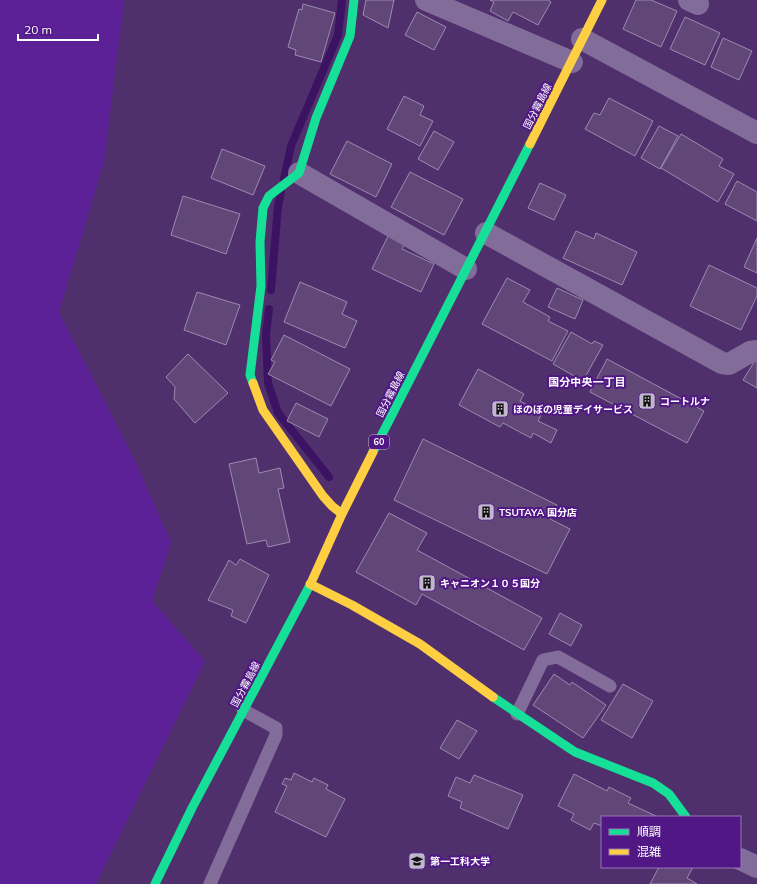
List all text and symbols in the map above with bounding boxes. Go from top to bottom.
scale bar [18,16,98,42]
text: 20 m [24,22,52,37]
street label: 国分霧島線 [520,81,555,131]
street label: 国分霧島線 [373,369,408,419]
district label: 国分中央一丁目 [549,375,626,389]
building icon: コートルナ [637,391,657,411]
place label: コートルナ [660,395,710,408]
building icon: ほのぼの児童デイサービス [490,399,510,419]
place label: ほのぼの児童デイサービス [513,403,633,416]
road number: 60 [369,435,389,449]
building icon: TSUTAYA 国分店 [476,502,496,522]
place label: TSUTAYA 国分店 [499,506,577,519]
building icon: キャニオン１０５国分 [417,573,437,593]
place label: キャニオン１０５国分 [440,577,540,590]
street label: 国分霧島線 [228,659,263,709]
legend [601,816,741,868]
text: 順調 [637,824,661,839]
text: 混雑 [637,844,661,859]
school or university icon: 第一工科大学 [407,851,427,871]
place label: 第一工科大学 [430,855,490,868]

